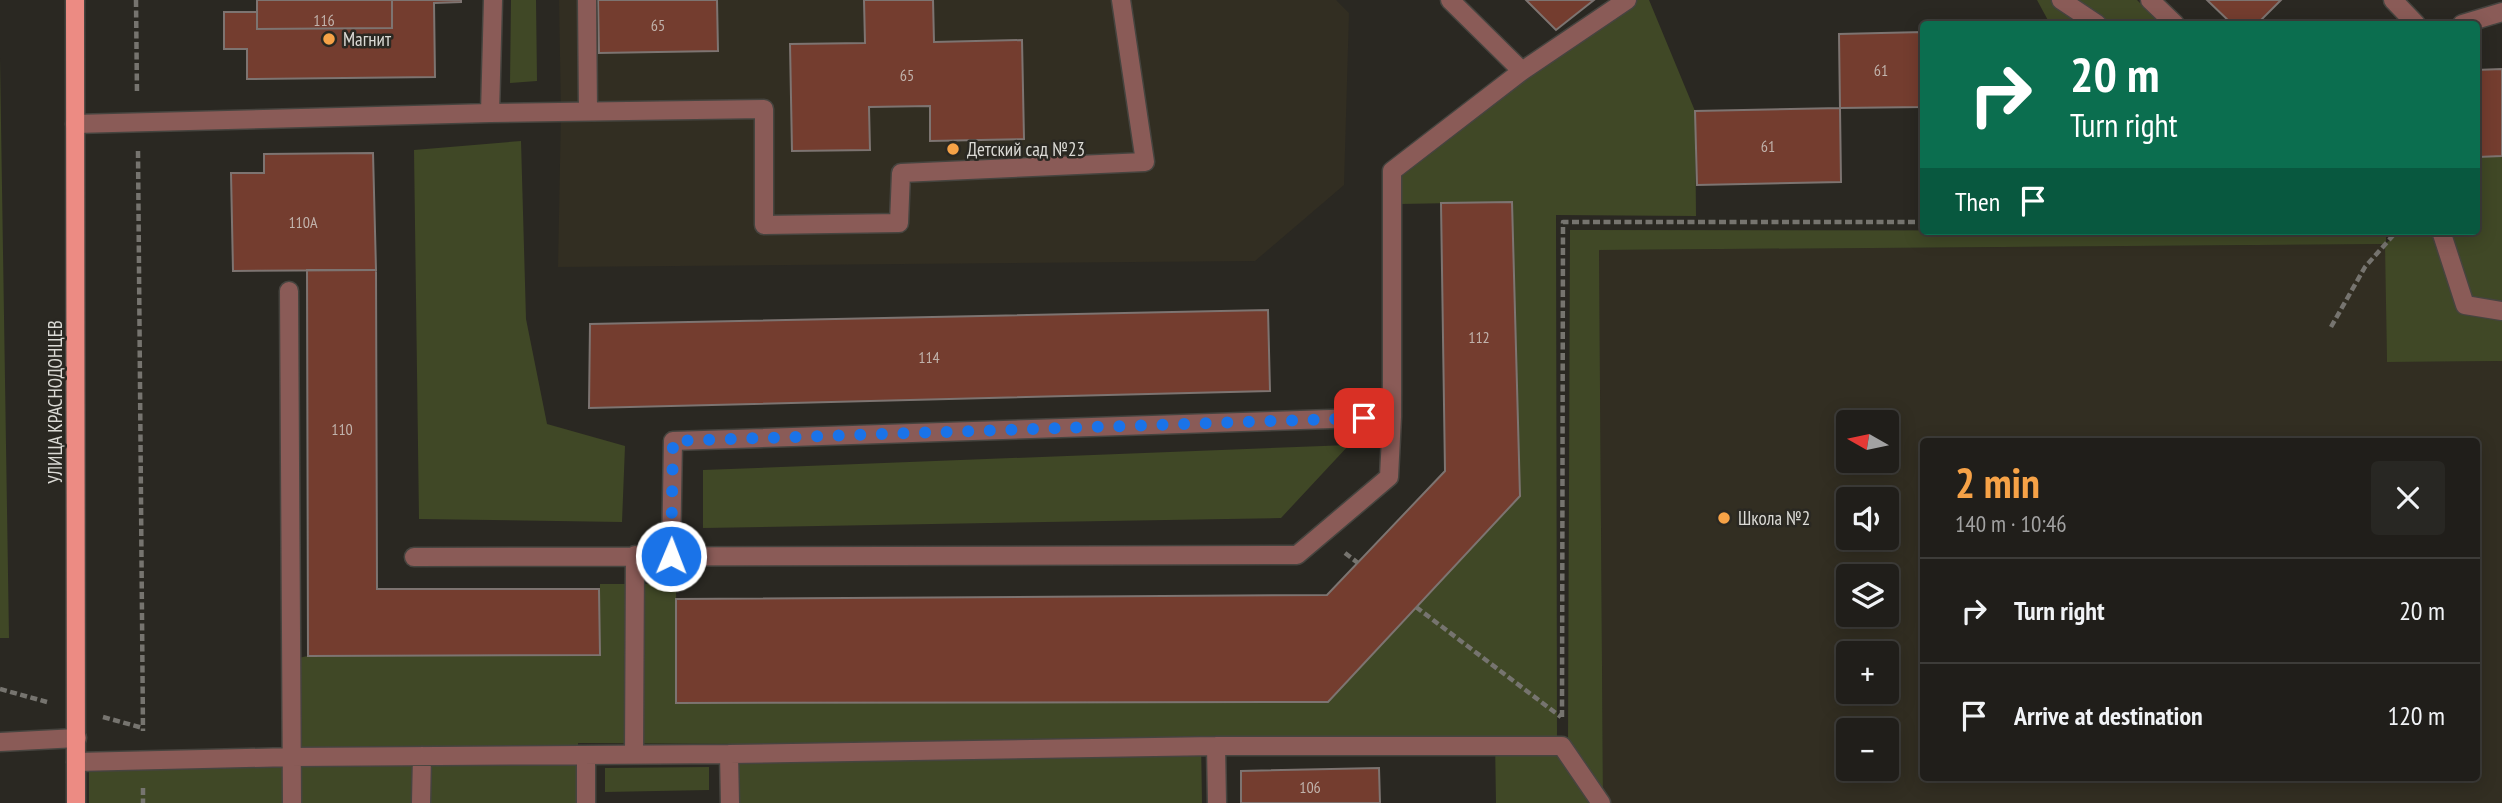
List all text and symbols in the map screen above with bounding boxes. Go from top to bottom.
house number: 116 [313,10,335,30]
house number: 65 [651,15,665,35]
place label: Магнит [343,27,392,51]
marker: Магнит [321,31,337,47]
text: 20 m [2070,42,2159,106]
icon: right [1955,49,2046,140]
house number: 61 [1874,60,1888,80]
house number: 65 [900,65,914,85]
text: Turn right [2070,104,2178,146]
house number: 61 [1761,136,1775,156]
place label: Детский сад №23 [967,137,1085,161]
marker: Детский сад №23 [945,141,961,157]
icon: arrive [2014,182,2052,220]
text: Then [1955,185,2000,218]
house number: 110А [288,212,318,232]
street label: УЛИЦА КРАСНОДОНЦЕВ [43,320,67,484]
house number: 112 [1468,327,1490,347]
house number: 114 [918,347,940,367]
pin [1334,388,1394,448]
icon: arrive [1345,399,1383,437]
north arrow [1836,410,1899,472]
map controls [1836,410,1899,781]
house number: 110 [331,419,353,439]
text: 2 min [1955,455,2040,510]
button: close [2371,461,2445,535]
button: sound [1836,487,1899,550]
place label: Школа №2 [1738,506,1810,530]
text: 140 m · 10:46 [1955,509,2067,538]
marker: Школа №2 [1716,510,1732,526]
position arrow [634,519,708,593]
button: layers [1836,564,1899,627]
icon: right [1955,592,1993,630]
text: Turn right [2014,594,2105,627]
text: 20 m [2399,594,2445,627]
button: + [1836,641,1899,704]
icon: arrive [1955,697,1993,735]
text: Arrive at destination [2014,699,2203,732]
text: 120 m [2387,699,2445,732]
button: − [1836,718,1899,781]
house number: 106 [1299,777,1321,797]

